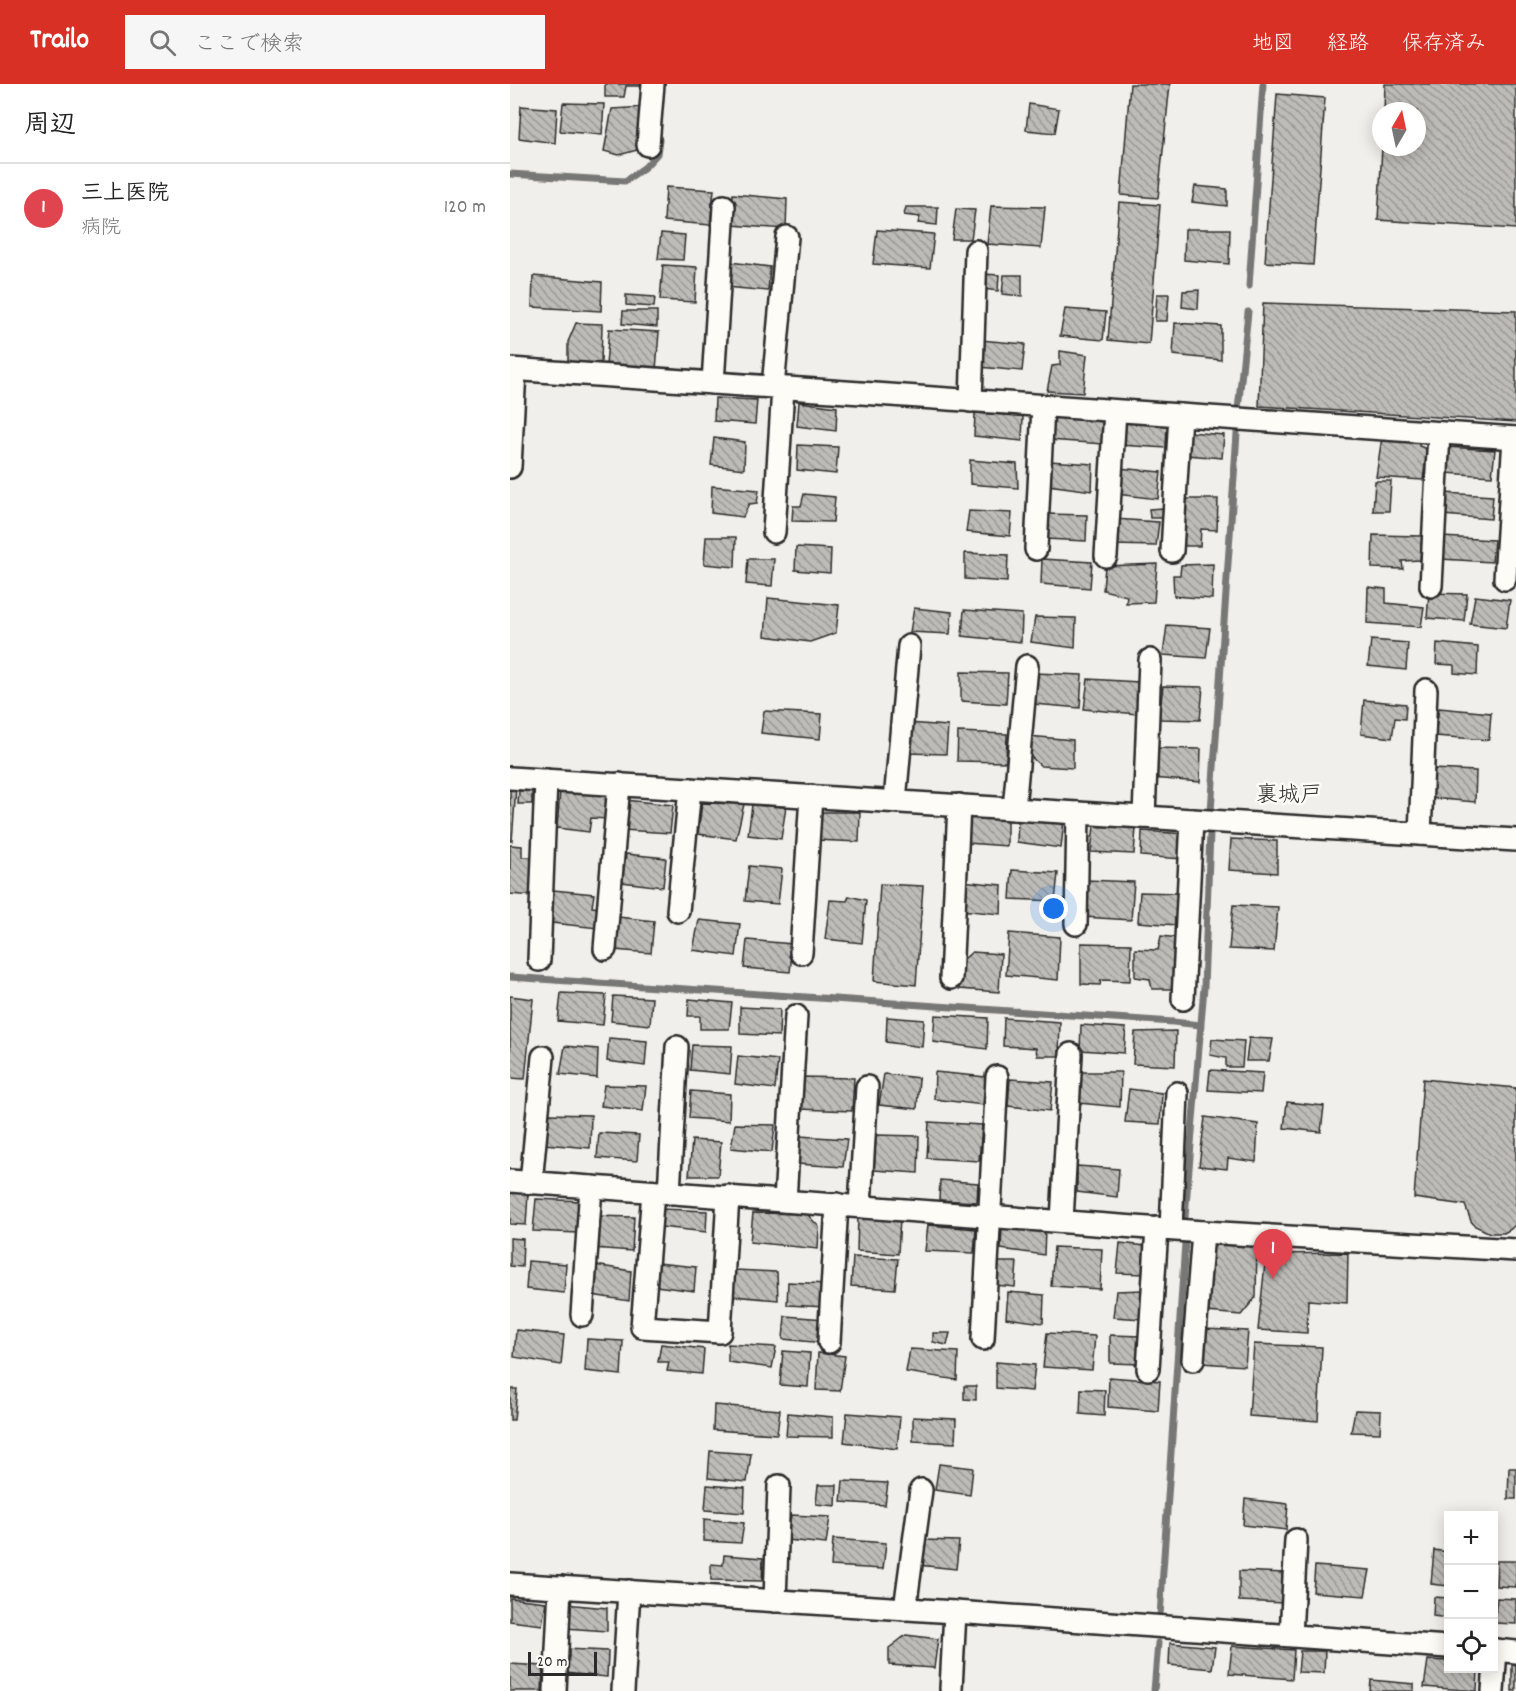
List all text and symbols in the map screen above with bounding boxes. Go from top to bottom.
search box [125,15,545,69]
text: Trailo [30,22,89,62]
icon: search [146,26,179,59]
text: ここで検索 [194,30,304,61]
text: 地図 [1252,30,1294,60]
text: 経路 [1327,30,1369,60]
text: 保存済み [1402,30,1486,60]
north arrow [1372,102,1426,156]
text: 周辺 [24,108,76,145]
text: 三上医院 [81,179,169,210]
text: 1 [41,194,46,222]
text: 120 m [444,194,486,222]
text: 病院 [81,215,121,243]
district label: 裏城戸 [1256,781,1322,812]
your location [1039,894,1068,923]
pin: 1 [1254,1230,1293,1279]
map controls [1444,1511,1498,1673]
button: + [1444,1511,1498,1565]
button: − [1444,1565,1498,1619]
button: locate [1444,1619,1498,1673]
scale bar [528,1649,597,1676]
text: 20 m [537,1651,567,1674]

